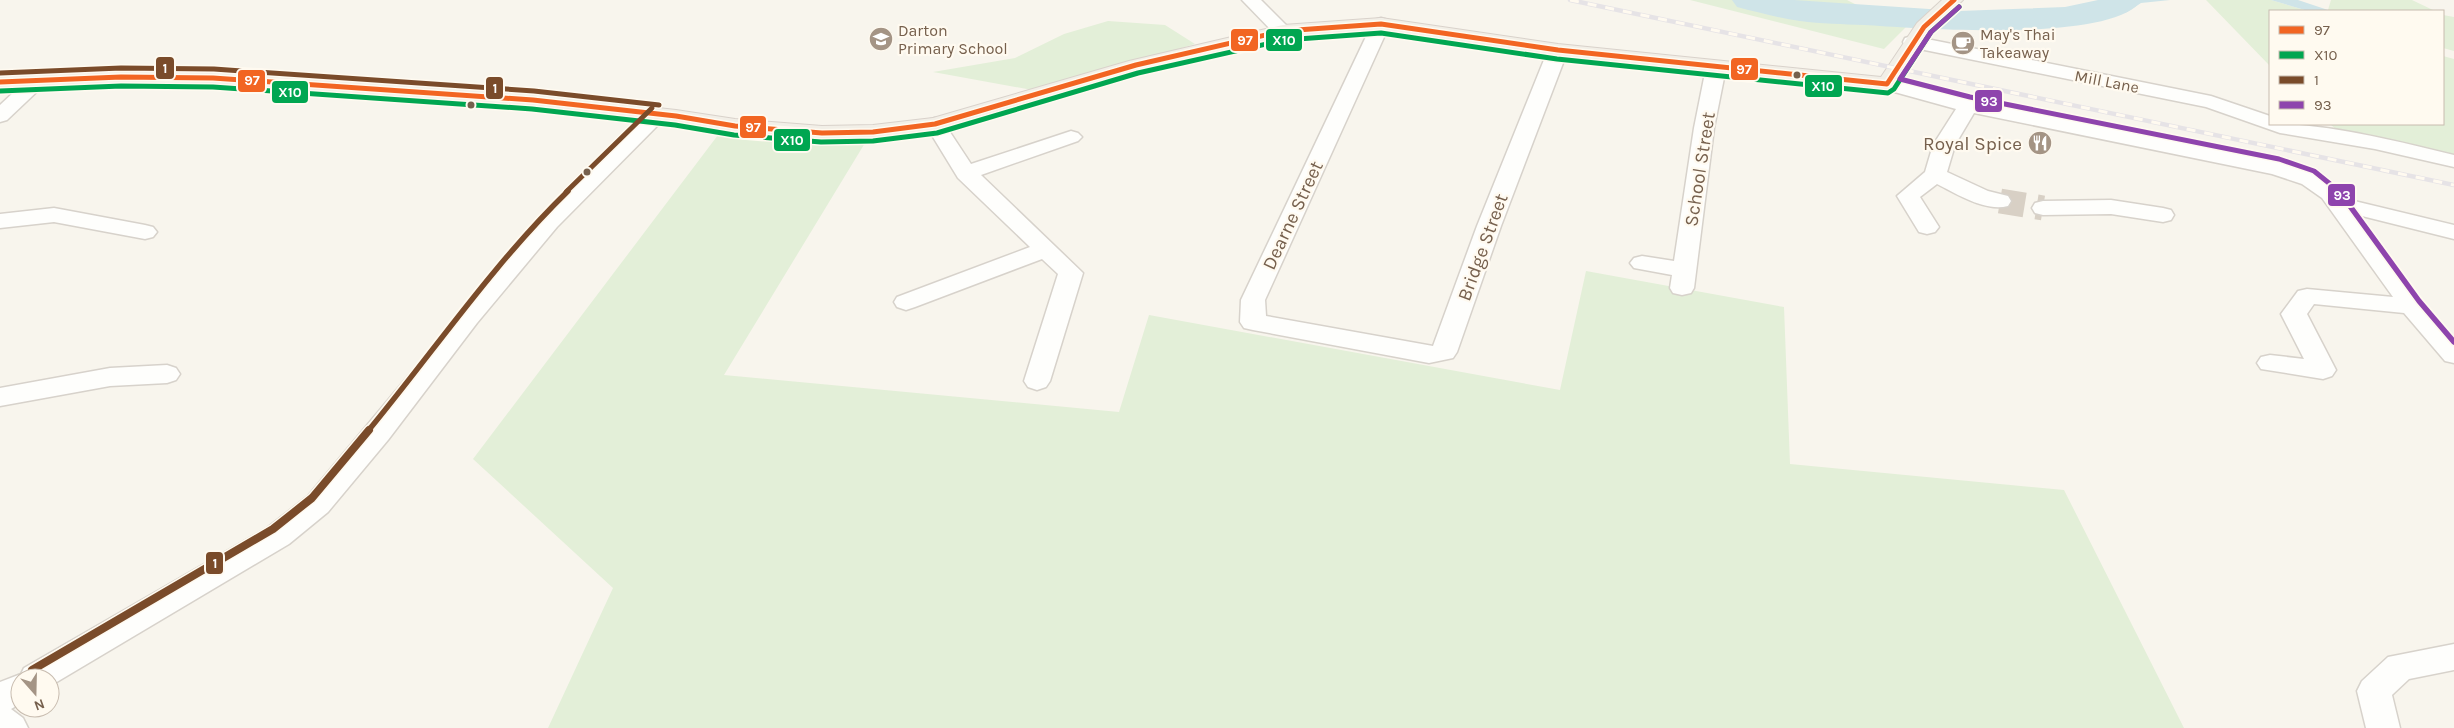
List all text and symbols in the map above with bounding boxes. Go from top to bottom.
legend [2269,10,2444,125]
place label: Darton Primary School [898,21,1008,58]
text: 97 [2314,21,2330,39]
place label: May's Thai Takeaway [1980,25,2055,62]
school or university icon: Darton Primary School [868,26,894,52]
line badge: 97 [1230,28,1259,52]
line badge: X10 [1265,28,1303,52]
cafe icon: May's Thai Takeaway [1950,30,1976,56]
text: 97 [1237,32,1253,49]
text: X10 [1272,32,1296,49]
text: X10 [2314,46,2338,64]
line badge: 1 [155,56,175,80]
line badge: 97 [1730,57,1759,81]
text: 1 [163,60,168,77]
text: 97 [1736,61,1752,78]
street label: Mill Lane [2073,66,2141,97]
line badge: 97 [237,69,266,93]
unlabelled marker [1792,70,1802,80]
text: 1 [2314,71,2319,89]
text: 97 [244,72,260,89]
line badge: X10 [1804,74,1843,98]
line badge: 1 [485,76,504,100]
text: X10 [1811,78,1835,95]
line badge: X10 [271,80,309,104]
text: 1 [493,80,498,97]
text: X10 [278,84,302,101]
line badge: 93 [1974,89,2003,113]
text: 93 [1980,93,1998,110]
text: 93 [2314,96,2332,114]
unlabelled marker [466,100,476,110]
street label: School Street [1680,110,1720,228]
line badge: 97 [739,115,767,139]
text: 97 [745,119,761,136]
line badge: X10 [773,128,811,152]
restaurant icon: Royal Spice [2027,130,2053,156]
text: X10 [780,132,804,149]
place label: Royal Spice [1923,133,2022,155]
street label: Dearne Street [1258,158,1328,273]
unlabelled marker [582,167,592,177]
line badge: 93 [2327,183,2356,207]
text: 93 [2333,187,2351,204]
street label: Bridge Street [1453,191,1513,304]
line badge: 1 [205,551,224,575]
text: 1 [213,555,218,572]
north arrow [10,668,60,718]
text: N [32,695,47,714]

